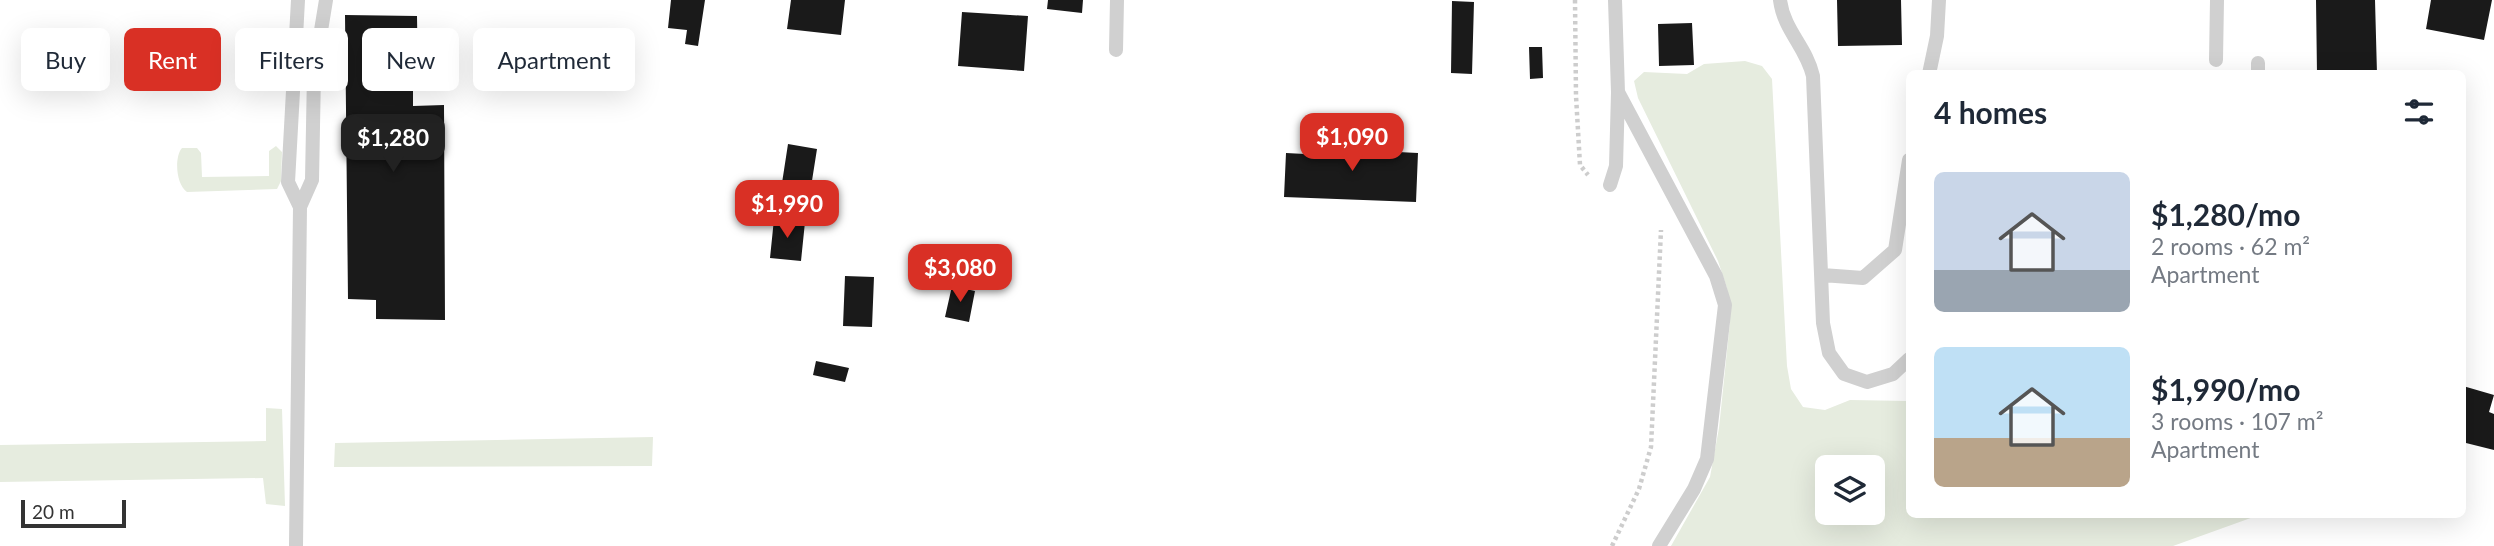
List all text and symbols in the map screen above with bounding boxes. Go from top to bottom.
chip: Buy [21,28,110,91]
chip: Rent [124,28,221,91]
chip: Filters [235,28,348,91]
chip: New [362,28,459,91]
chip: Apartment [473,28,635,91]
icon: filters [2400,93,2438,131]
text: 4 homes [1934,94,2047,130]
pin: $1,280 [336,114,450,174]
pin: $1,090 [1295,114,1409,173]
text: $1,090 [1316,122,1388,150]
text: $1,280 [357,123,429,151]
pin: $1,990 [730,180,844,240]
text: $1,990 [751,189,823,217]
text: $1,280/mo [2151,196,2300,232]
icon: home [1990,200,2074,284]
text: 2 rooms · 62 m² [2151,232,2310,260]
pin: $3,080 [903,244,1017,304]
text: $3,080 [924,253,996,281]
text: Apartment [2151,260,2259,288]
text: $1,990/mo [2151,371,2300,407]
icon: home [1990,375,2074,459]
text: 3 rooms · 107 m² [2151,407,2323,435]
text: Apartment [2151,435,2259,463]
map controls [1815,455,1885,525]
button: layers [1815,455,1885,525]
scale bar [21,497,126,529]
text: 20 m [32,500,75,523]

